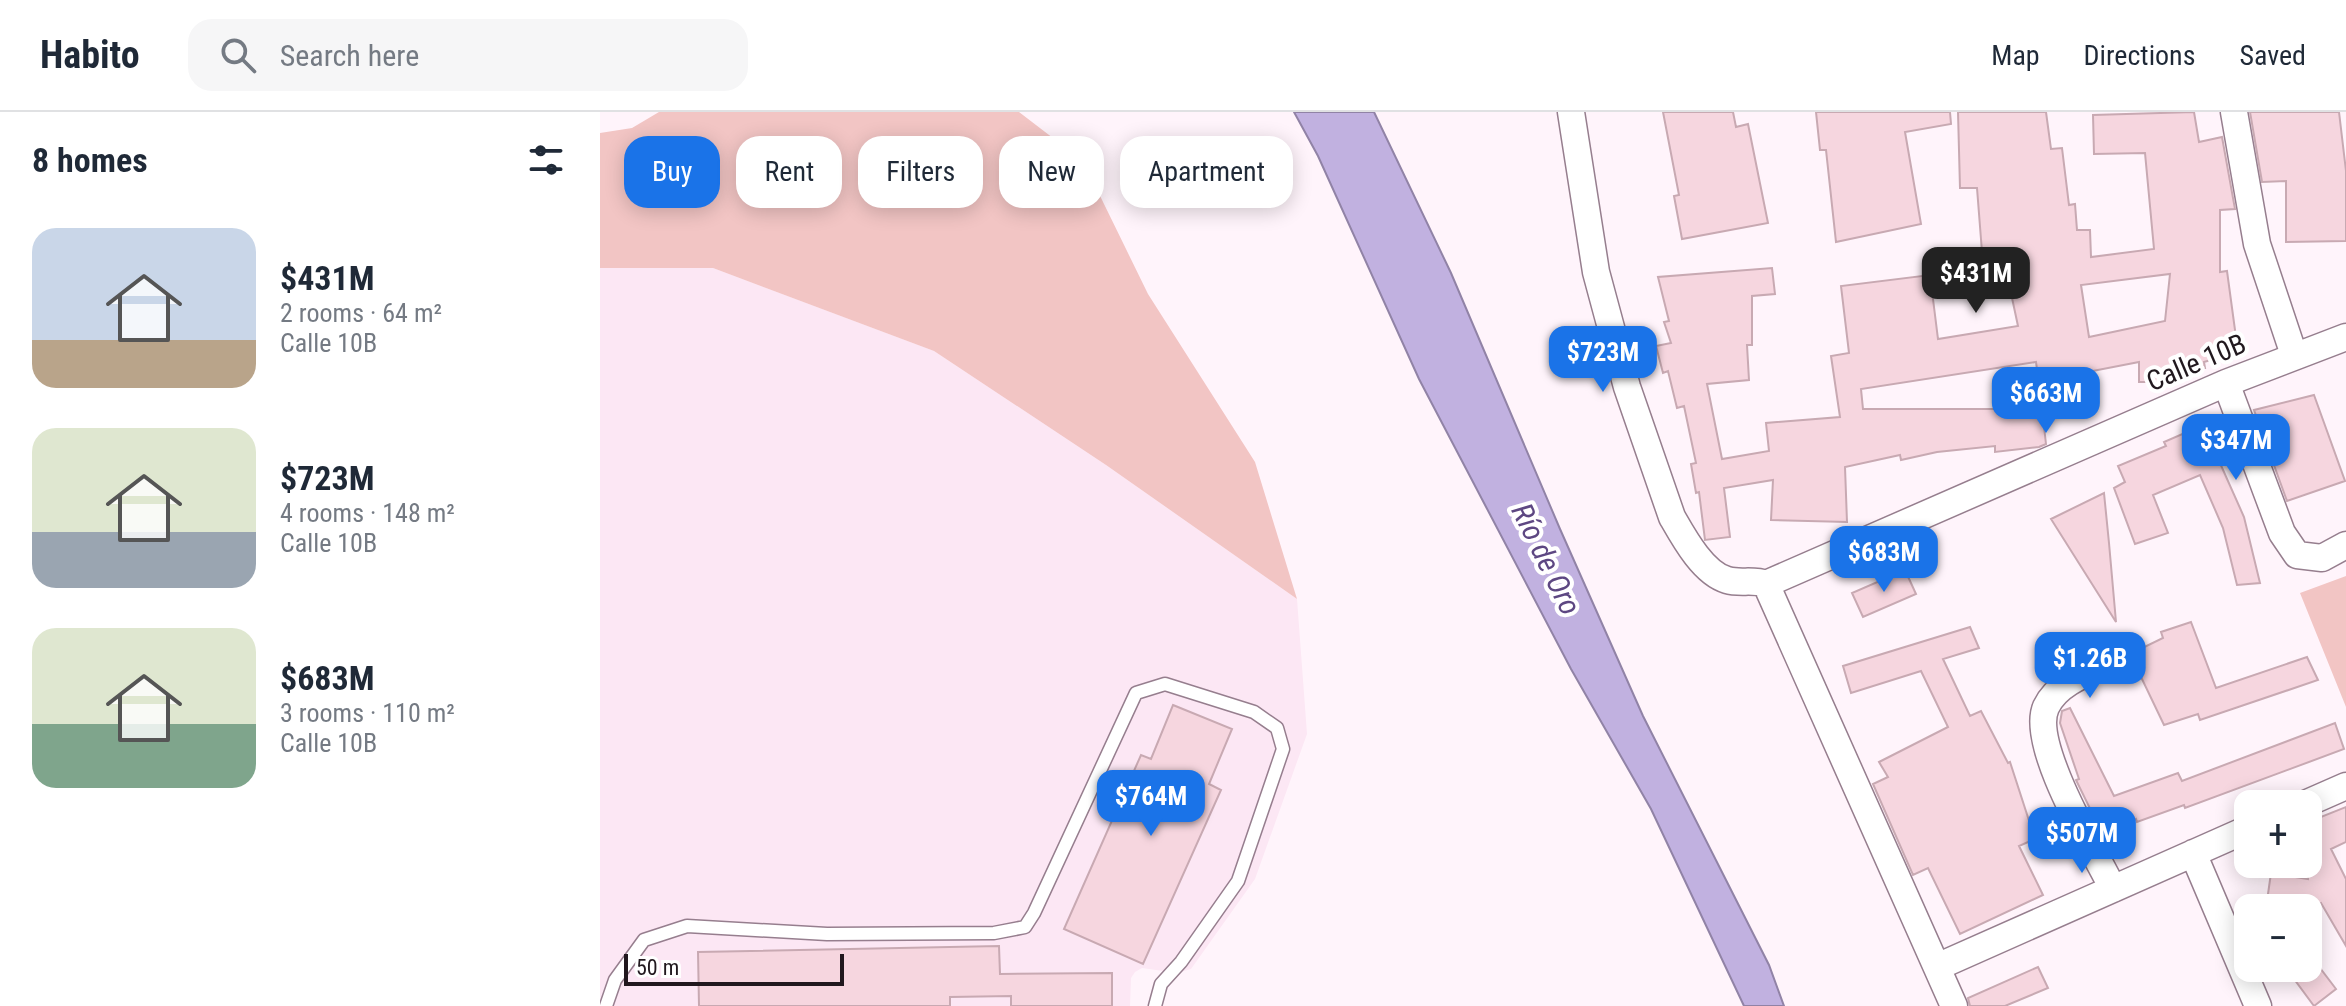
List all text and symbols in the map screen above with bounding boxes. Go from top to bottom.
search box [188,19,748,91]
text: Habito [40,33,140,77]
icon: search [216,33,260,77]
text: Search here [280,38,419,73]
text: Map [1991,39,2040,72]
text: Directions [2084,39,2195,72]
text: Saved [2239,39,2306,72]
chip: Buy [624,136,720,208]
chip: Rent [736,136,842,208]
chip: Filters [858,136,983,208]
chip: New [999,136,1104,208]
chip: Apartment [1120,136,1293,208]
icon: filters [524,138,568,182]
text: 8 homes [32,140,148,180]
pin: $431M [1920,247,2032,315]
text: $431M [280,258,375,298]
text: $431M [1940,258,2012,288]
icon: home [96,260,192,356]
text: 2 rooms · 64 m² [280,298,442,328]
pin: $723M [1547,326,1659,394]
street label: Calle 10B [2142,327,2251,398]
text: Calle 10B [280,328,377,358]
text: $723M [1567,337,1639,367]
pin: $663M [1990,367,2102,435]
text: $663M [2010,378,2082,408]
pin: $347M [2180,414,2292,482]
text: $347M [2200,425,2272,455]
text: $723M [280,458,375,498]
icon: home [96,460,192,556]
water label: Río de Oro [1505,497,1588,620]
text: 4 rooms · 148 m² [280,498,455,528]
pin: $683M [1828,526,1940,594]
text: Calle 10B [280,528,377,558]
text: $683M [1848,537,1920,567]
pin: $1.26B [2025,632,2155,700]
text: $1.26B [2053,643,2127,673]
text: $683M [280,658,375,698]
icon: home [96,660,192,756]
text: 3 rooms · 110 m² [280,698,455,728]
text: Calle 10B [280,728,377,758]
pin: $764M [1095,770,1207,838]
text: $764M [1115,781,1187,811]
map controls [2234,790,2322,982]
button: + [2234,790,2322,878]
pin: $507M [2026,807,2138,875]
text: $507M [2046,818,2118,848]
button: − [2234,894,2322,982]
scale bar [624,950,844,986]
text: 50 m [636,955,679,980]

